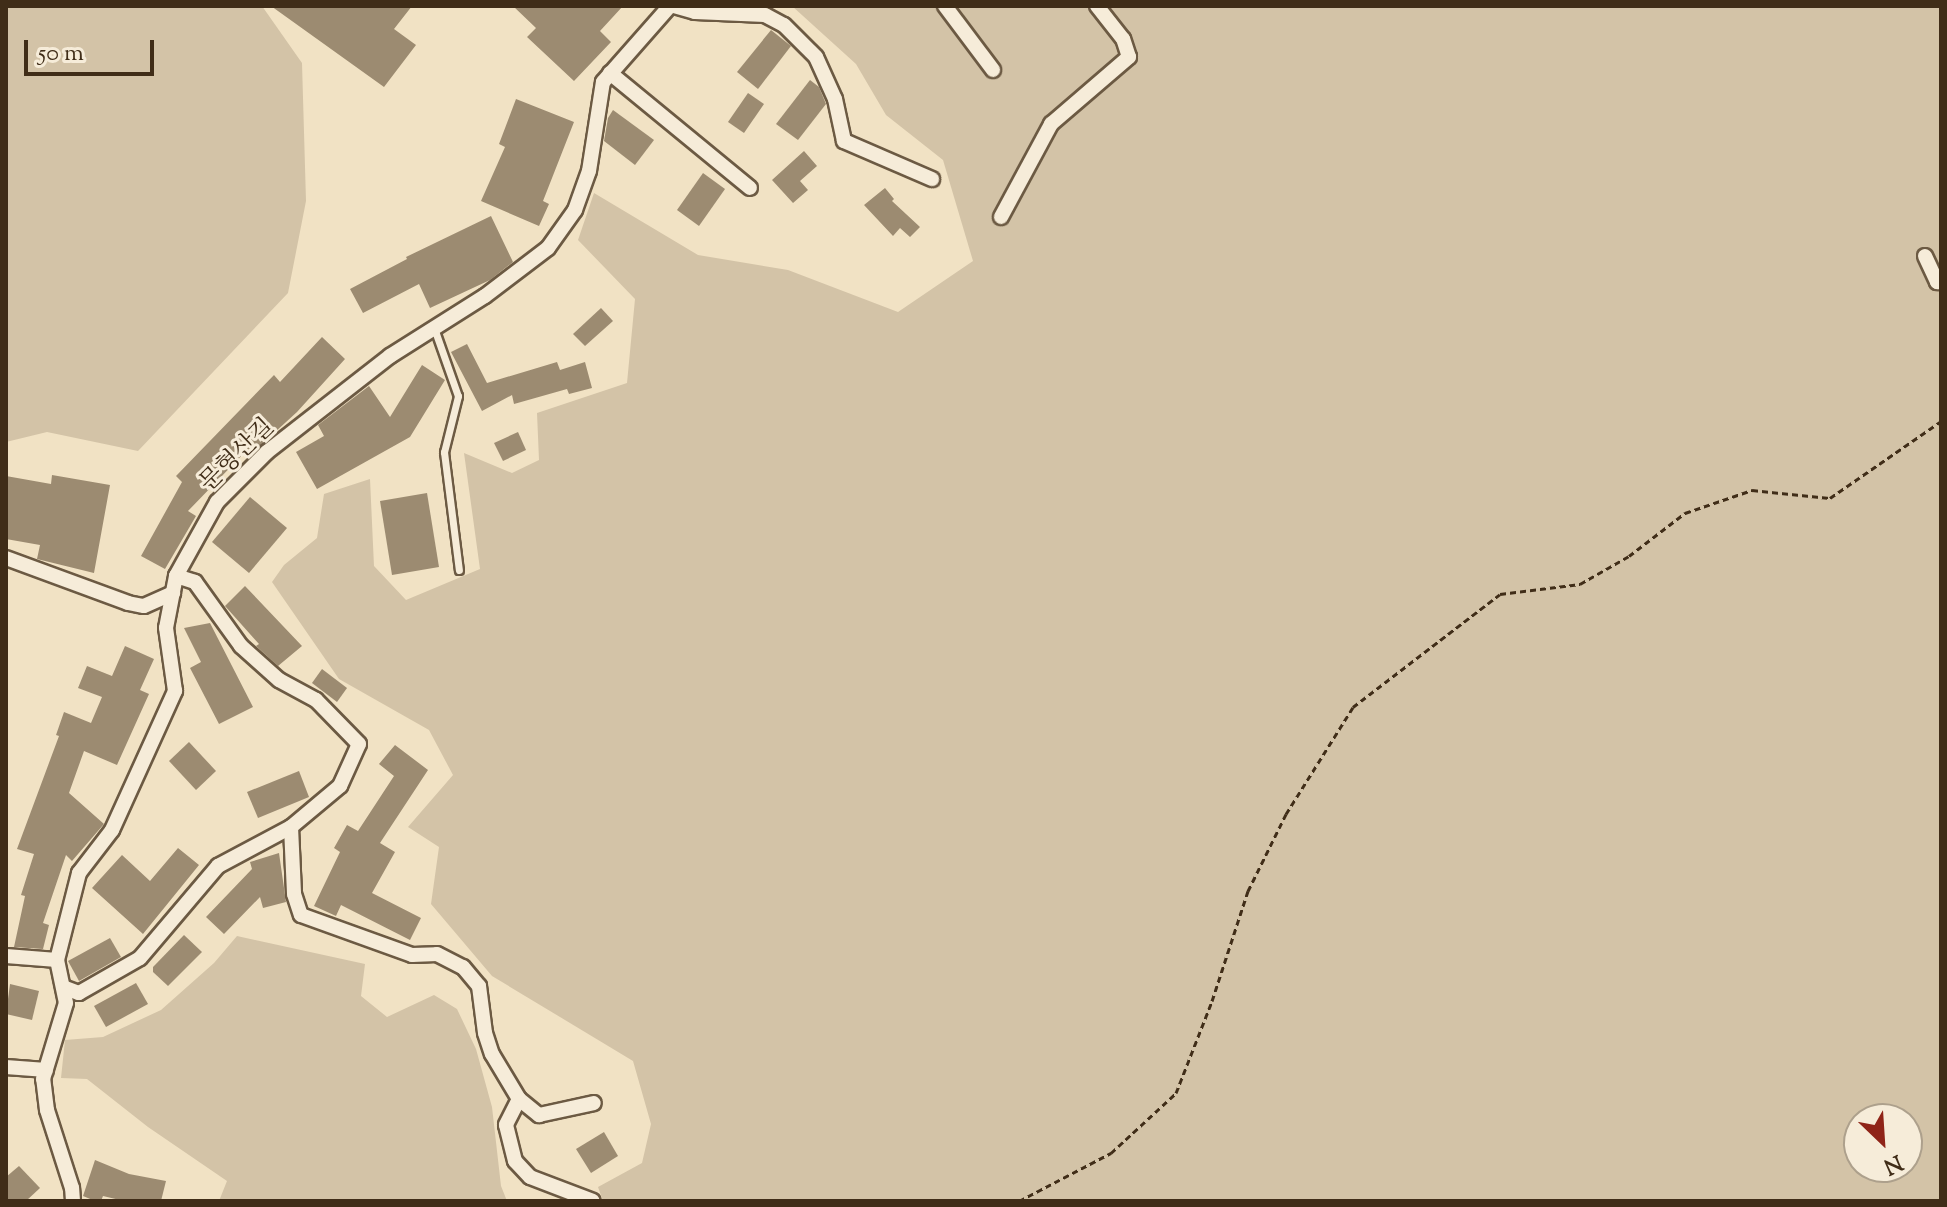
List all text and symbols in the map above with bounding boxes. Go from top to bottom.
scale bar [28,24,158,74]
text: 50 m [38,37,84,71]
street label: 문형산길 [195,413,281,499]
north arrow [1843,1103,1923,1183]
text: N [1878,1145,1907,1181]

